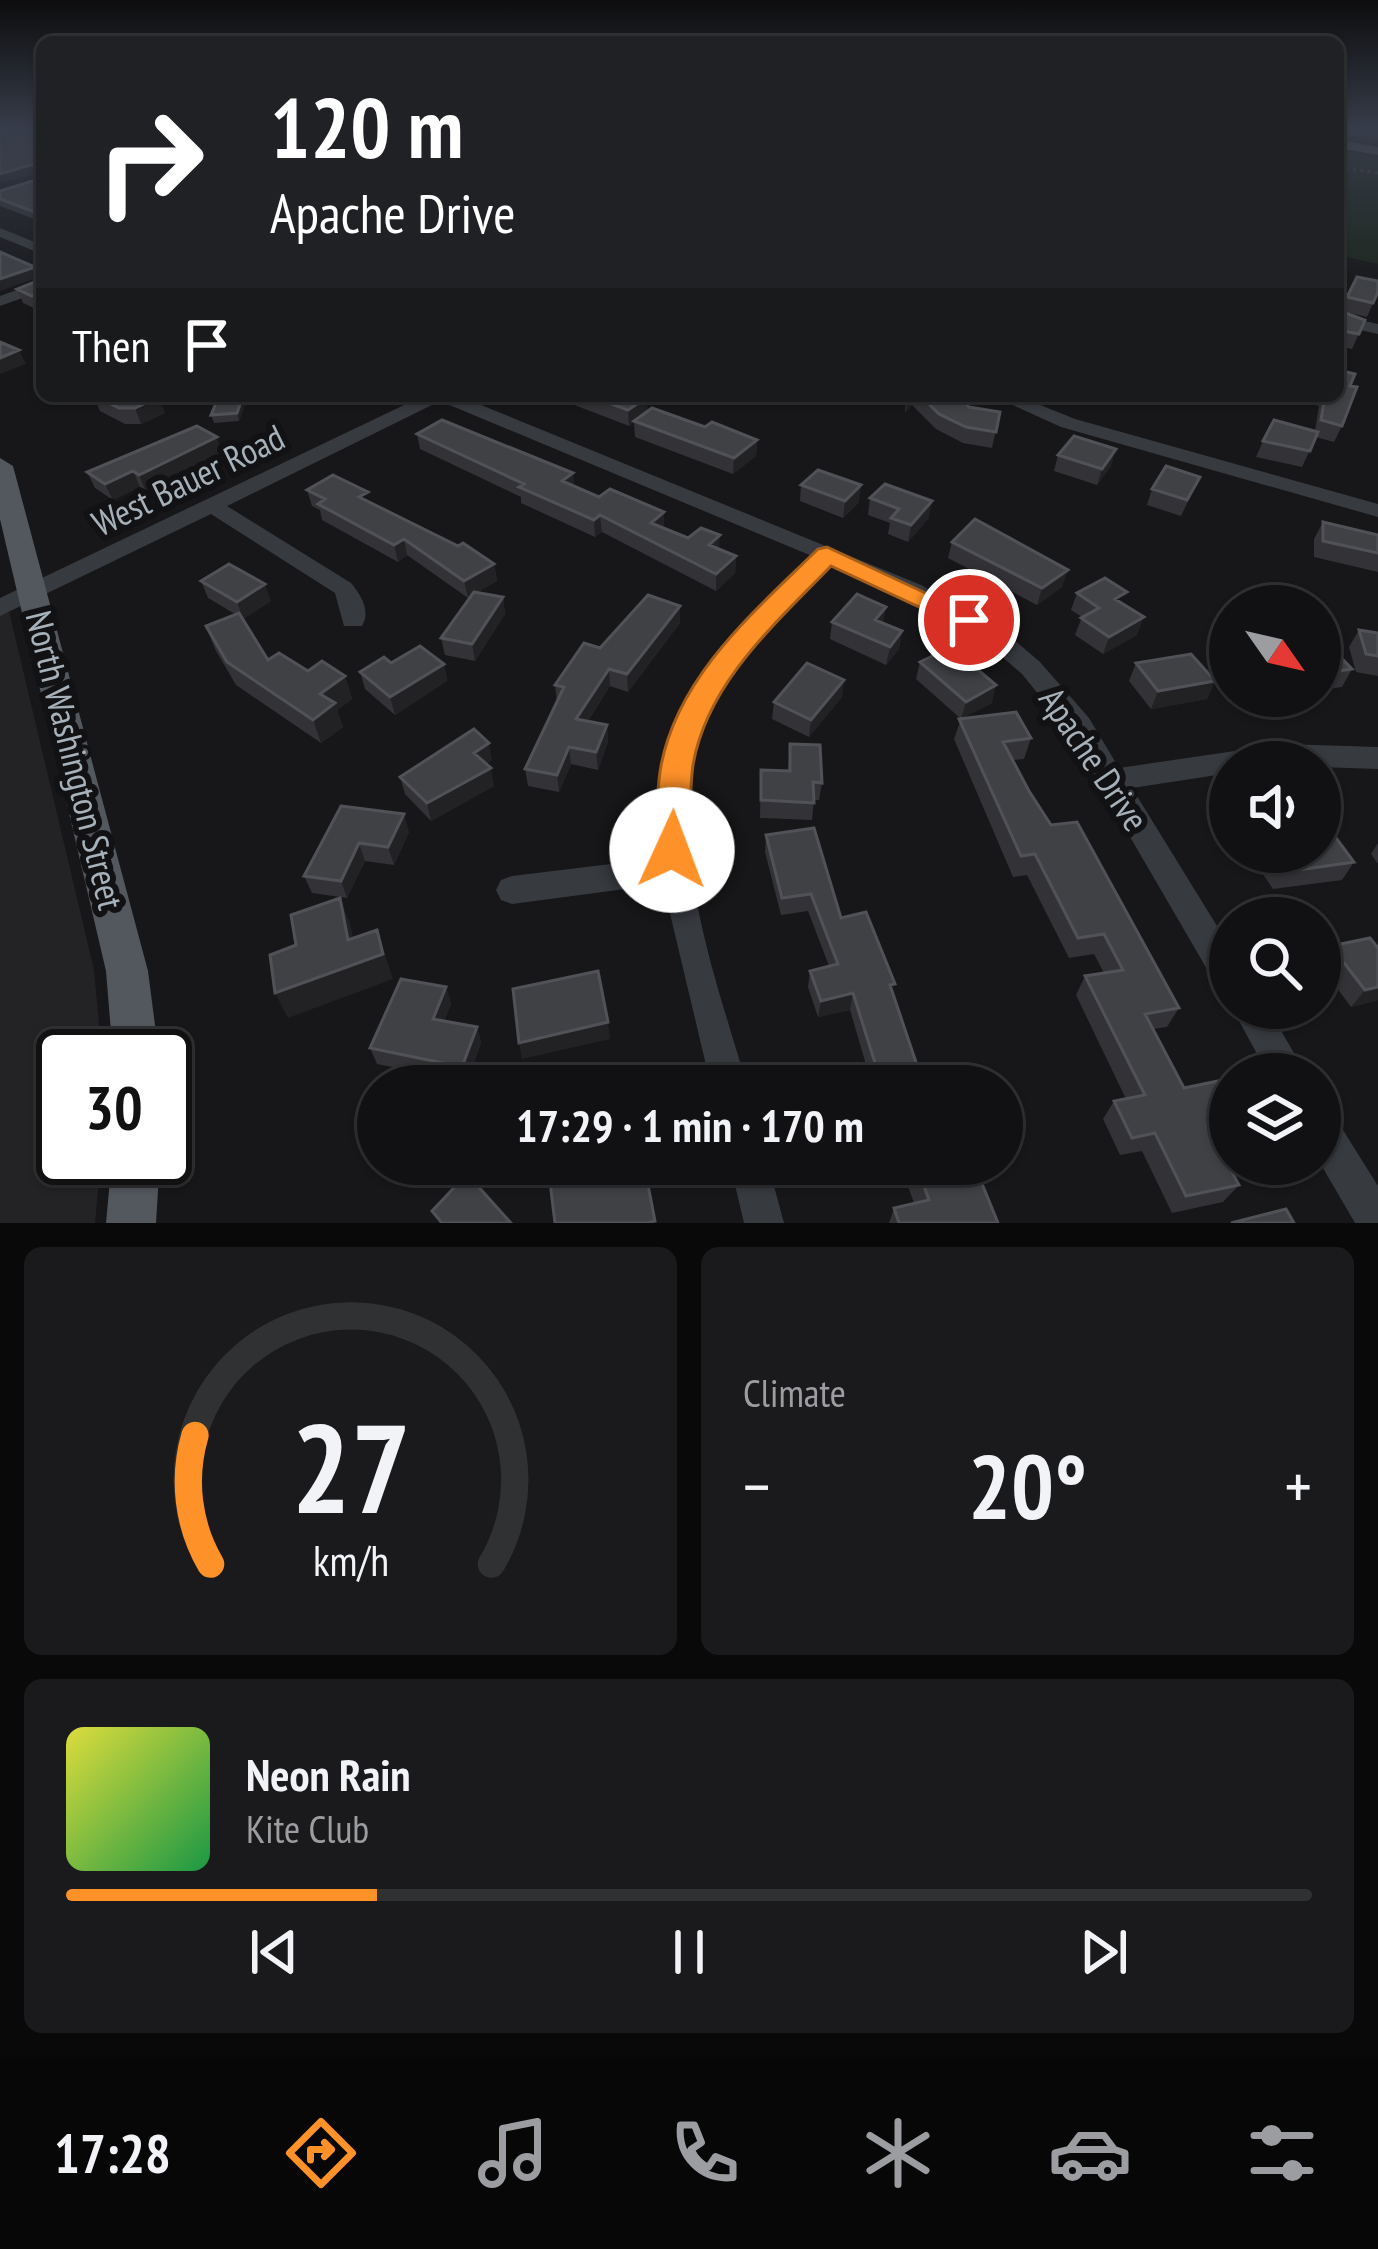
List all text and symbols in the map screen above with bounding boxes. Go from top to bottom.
text: 120 m [270,72,463,181]
icon: right [72,84,228,240]
text: Apache Drive [270,178,515,248]
icon: arrive [174,312,240,378]
text: Then [72,316,150,374]
street label: West Bauer Road [84,413,292,546]
pin [918,569,1020,671]
north arrow [1209,585,1341,717]
map controls [1209,585,1341,1185]
icon: arrive [936,587,1002,653]
street label: North Washington Street [16,606,135,914]
street label: Apache Drive [1029,678,1160,840]
button: sound [1209,741,1341,873]
position arrow [609,787,735,913]
button: search [1209,897,1341,1029]
speed limit sign: 30 [36,1029,192,1185]
button: layers [1209,1053,1341,1185]
text: 17:29 · 1 min · 170 m [516,1096,864,1154]
text: Climate [743,1367,846,1418]
text: 27 [291,1386,410,1547]
text: 20° [968,1427,1087,1544]
text: − [743,1443,770,1528]
text: + [1285,1443,1312,1528]
text: km/h [312,1532,389,1588]
text: Neon Rain [246,1745,411,1803]
text: Kite Club [246,1803,369,1854]
icon: previous [241,1919,307,1985]
icon: pause [656,1919,722,1985]
icon: next [1071,1919,1137,1985]
icon: directions [279,2111,363,2195]
icon: music [471,2111,555,2195]
icon: phone [663,2111,747,2195]
icon: climate [856,2111,940,2195]
icon: car [1048,2111,1132,2195]
icon: filters [1240,2111,1324,2195]
text: 17:28 [54,2118,171,2188]

